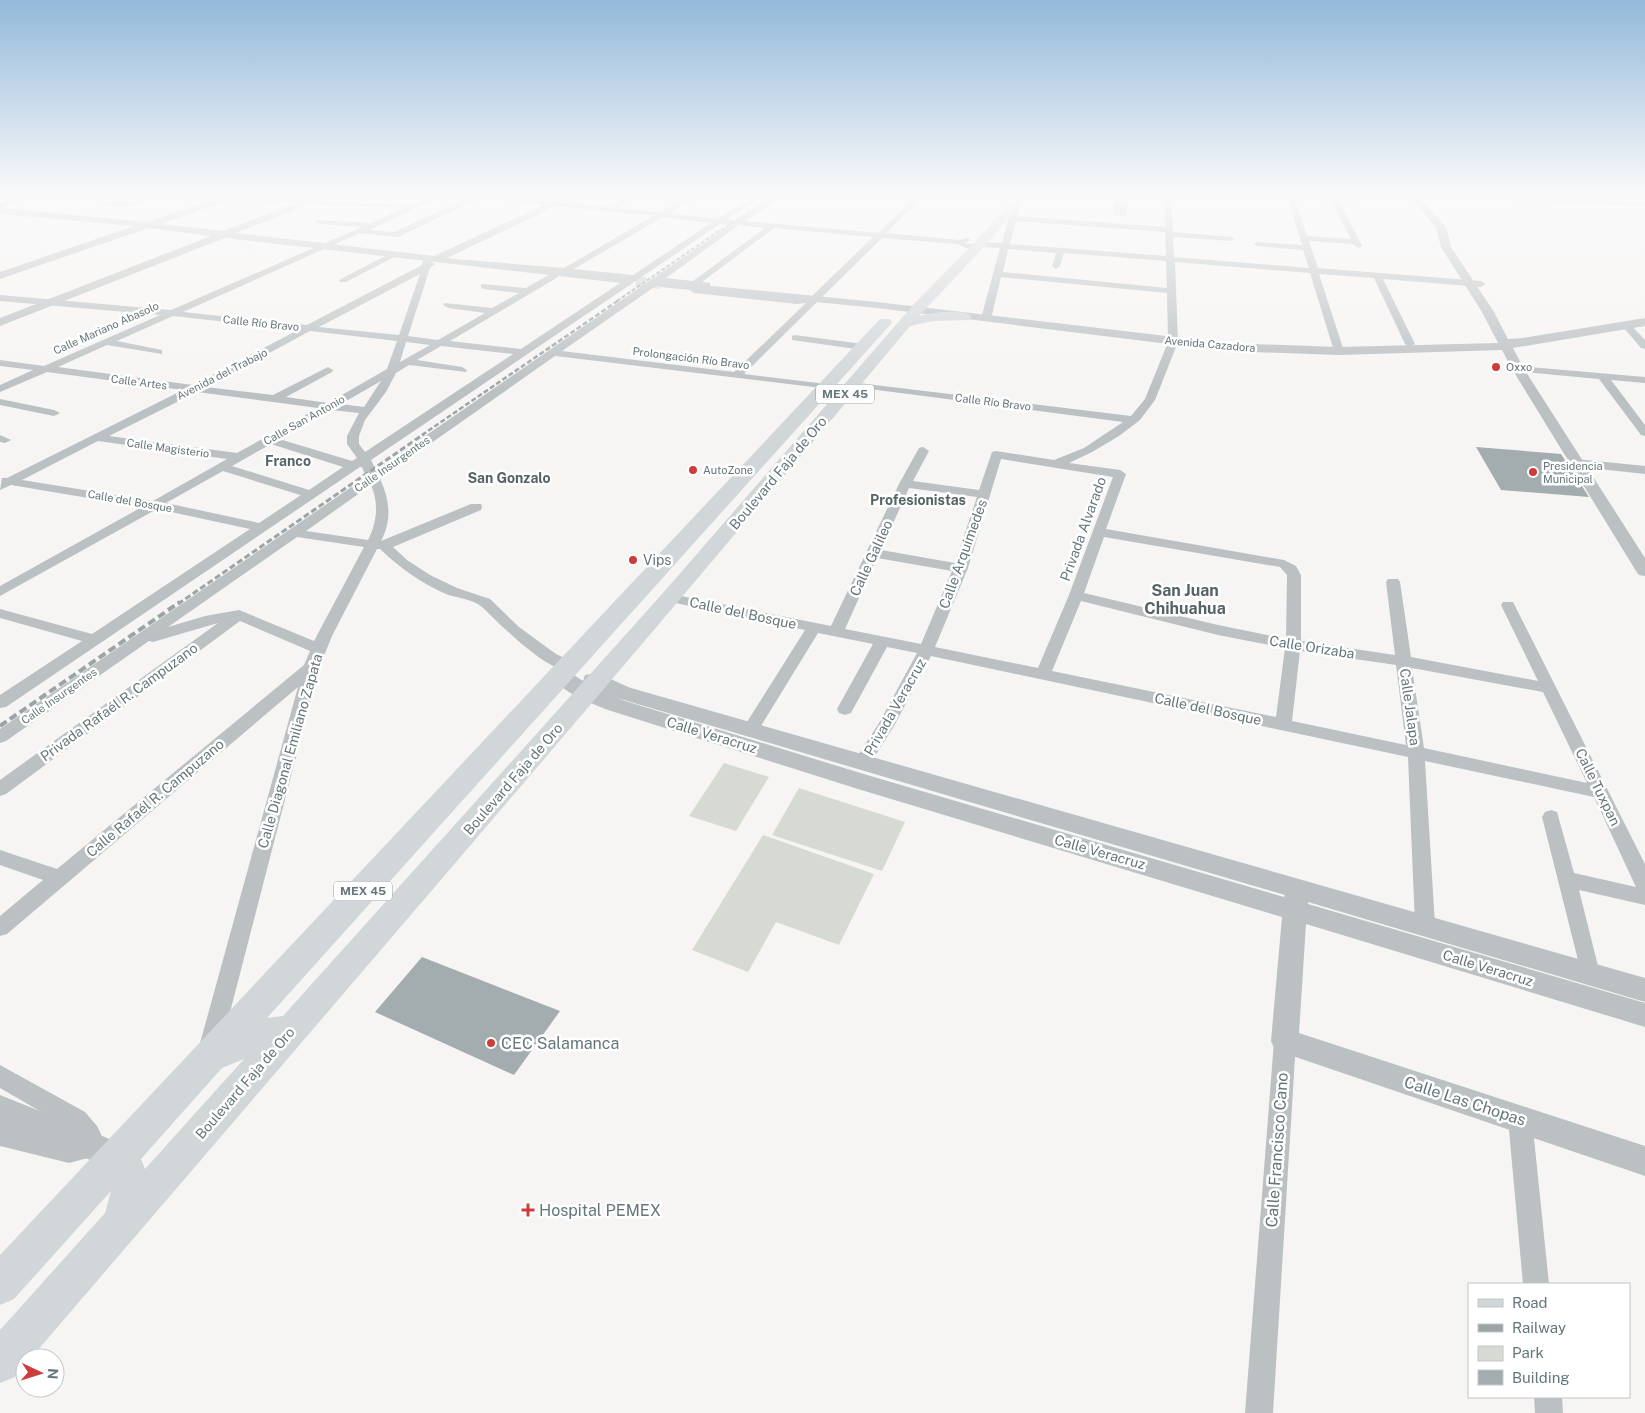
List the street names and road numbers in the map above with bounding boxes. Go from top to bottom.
street label: Calle Mariano Abasolo [51,299,161,357]
street label: Calle Río Bravo [222,313,300,333]
street label: Avenida Cazadora [1164,334,1256,354]
street label: Prolongación Río Bravo [632,345,750,371]
street label: Avenida del Trabajo [175,346,269,402]
street label: Calle Artes [110,373,168,391]
road number: MEX 45 [816,384,874,404]
street label: Calle Río Bravo [954,391,1032,413]
street label: Calle San Antonio [261,393,347,447]
street label: Boulevard Faja de Oro [726,413,830,533]
street label: Calle Insurgentes [352,433,432,494]
street label: Calle Magisterio [126,436,210,460]
street label: Privada Alvarado [1057,475,1109,583]
street label: Calle del Bosque [87,488,173,514]
street label: Calle Arquímedes [936,497,990,611]
street label: Calle Galileo [846,517,896,599]
street label: Calle del Bosque [688,594,798,632]
street label: Calle Orizaba [1268,632,1356,662]
street label: Privada Rafaél R. Campuzano [37,640,201,764]
street label: Calle Diagonal Emiliano Zapata [255,652,325,850]
street label: Privada Veracruz [861,655,929,758]
street label: Calle Insurgentes [19,665,99,726]
street label: Calle Jalapa [1397,667,1423,747]
street label: Calle del Bosque [1153,690,1263,728]
street label: Calle Veracruz [665,714,759,756]
street label: Boulevard Faja de Oro [460,720,566,838]
street label: Calle Rafaél R. Campuzano [83,736,227,860]
street label: Calle Tuxpan [1572,746,1624,828]
street label: Calle Veracruz [1053,831,1147,873]
road number: MEX 45 [334,881,392,900]
street label: Calle Veracruz [1441,947,1535,989]
street label: Boulevard Faja de Oro [192,1024,298,1142]
street label: Calle Francisco Cano [1262,1072,1292,1228]
street label: Calle Las Chopas [1402,1072,1528,1130]

